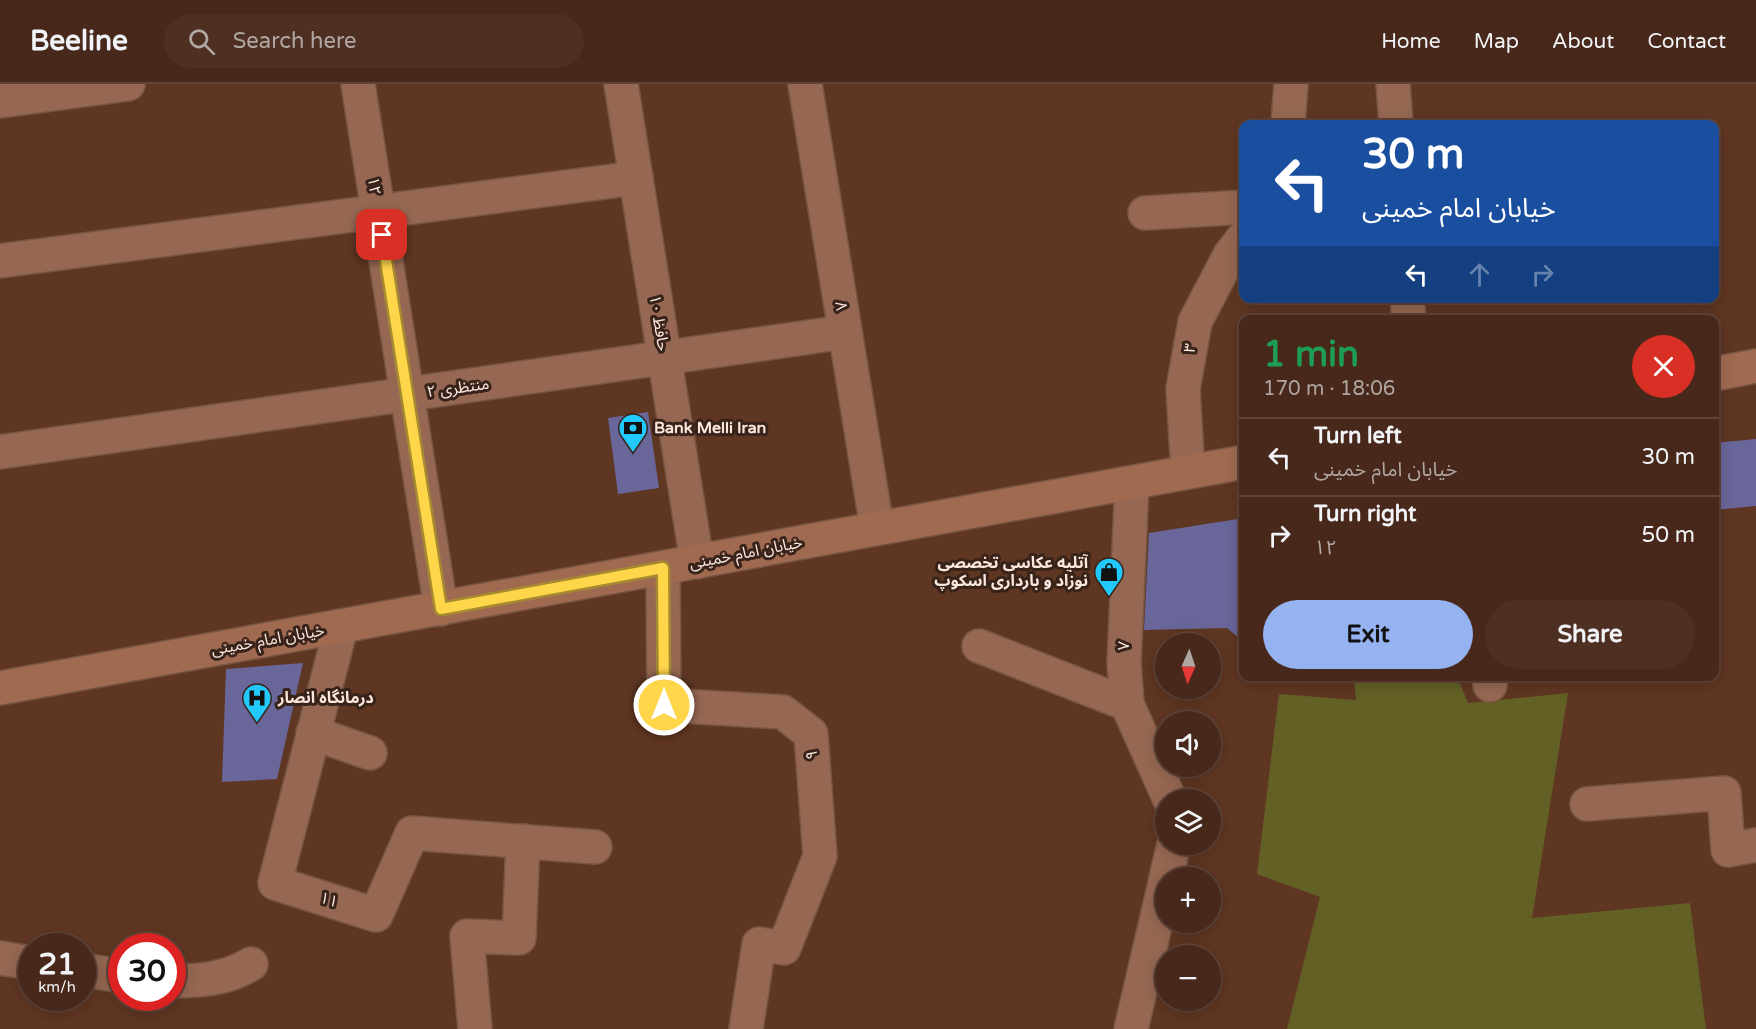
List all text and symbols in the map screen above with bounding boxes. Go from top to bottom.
search box [164,14,584,68]
text: Beeline [30,24,128,58]
icon: search [185,25,218,58]
text: Search here [233,28,357,54]
text: Home [1381,29,1441,54]
text: Map [1474,29,1519,54]
text: About [1552,29,1614,54]
text: Contact [1647,29,1726,54]
text: 30 m [1362,129,1464,180]
icon: left [1263,144,1341,222]
street label: ۱۲ [363,175,385,197]
text: خیابان امام خمینی [1362,192,1556,225]
pin [356,209,407,260]
icon: arrive [365,218,398,251]
icon: left [1400,258,1433,291]
icon: ahead [1463,258,1496,291]
icon: right [1526,258,1559,291]
street label: حافظ ۱۰ [645,293,673,353]
street label: ۸ [830,300,852,312]
text: 1 min [1263,333,1359,376]
button: close [1632,335,1695,398]
street label: ۳ [1179,342,1201,354]
street label: منتظری ۲ [425,374,491,402]
text: 170 m · 18:06 [1263,377,1395,401]
bank icon: Bank Melli Iran [617,412,649,454]
place label: Bank Melli Iran [654,418,766,438]
text: Turn left [1314,423,1402,449]
icon: left [1263,441,1296,474]
text: 30 m [1641,444,1695,470]
text: خیابان امام خمینی [1314,458,1458,482]
text: Turn right [1314,501,1416,527]
icon: right [1263,519,1296,552]
text: 50 m [1641,522,1695,548]
street label: خیابان امام خمینی [688,532,805,576]
text: ۱۲ [1314,536,1337,560]
place label: آتلیه عکاسی تخصصی نوزاد و بارداری اسکوپ [934,553,1089,591]
shop icon: آتلیه عکاسی تخصصی نوزاد و بارداری اسکوپ [1093,556,1125,598]
button: Exit [1263,600,1473,669]
button: Share [1485,600,1695,669]
street label: خیابان امام خمینی [210,620,327,662]
north arrow [1155,633,1221,699]
map controls [1155,633,1221,1011]
street label: ۷ [1114,641,1134,651]
position arrow [632,673,696,737]
hospital icon: درمانگاه انصار [241,682,273,724]
place label: درمانگاه انصار [277,688,374,708]
button: sound [1155,711,1221,777]
street label: ۹ [802,750,822,760]
button: layers [1155,789,1221,855]
button: + [1155,867,1221,933]
street label: ۱۱ [317,888,341,912]
speed limit sign: 30 [108,933,186,1011]
button: − [1155,945,1221,1011]
text: 21 [38,946,76,983]
text: km/h [38,978,76,996]

